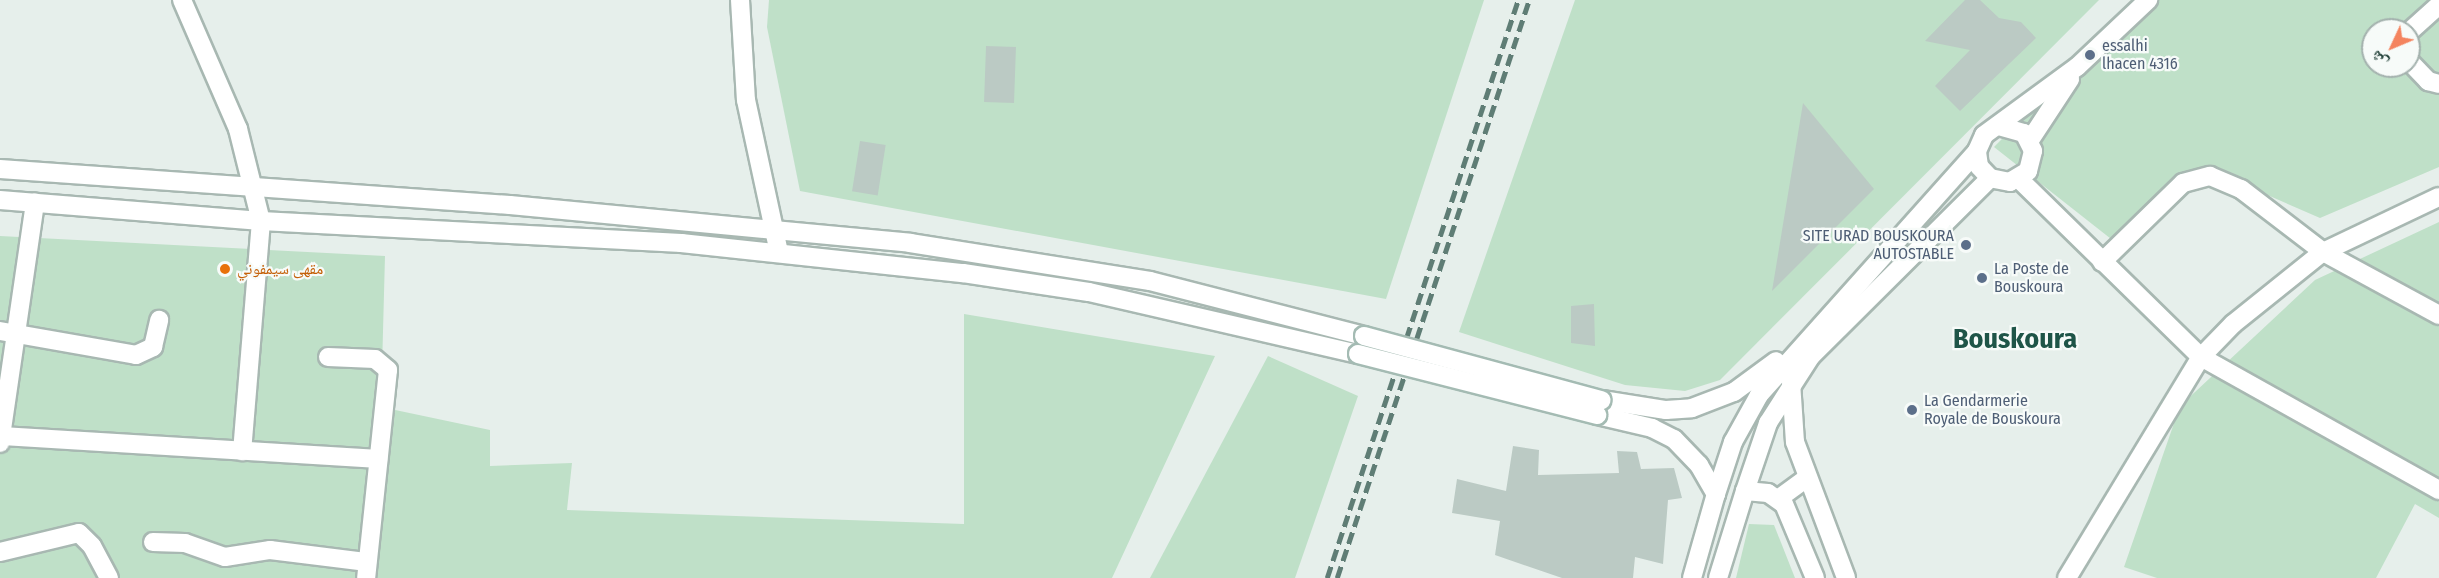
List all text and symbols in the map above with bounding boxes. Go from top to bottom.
north arrow [2361,18,2421,78]
place label: essalhi lhacen 4316 [2102,36,2178,74]
text: ش [2366,47,2392,72]
marker: essalhi lhacen 4316 [2083,48,2097,62]
place label: SITE URAD BOUSKOURA AUTOSTABLE [1803,226,1954,264]
marker: SITE URAD BOUSKOURA AUTOSTABLE [1959,238,1973,252]
place label: مقهى سيمفوني [237,259,323,279]
place label: La Poste de Bouskoura [1994,259,2069,297]
marker: مقهى سيمفوني [218,262,232,276]
marker: La Poste de Bouskoura [1975,271,1989,285]
district label: Bouskoura [1953,322,2077,356]
place label: La Gendarmerie Royale de Bouskoura [1924,391,2061,429]
marker: La Gendarmerie Royale de Bouskoura [1905,403,1919,417]

